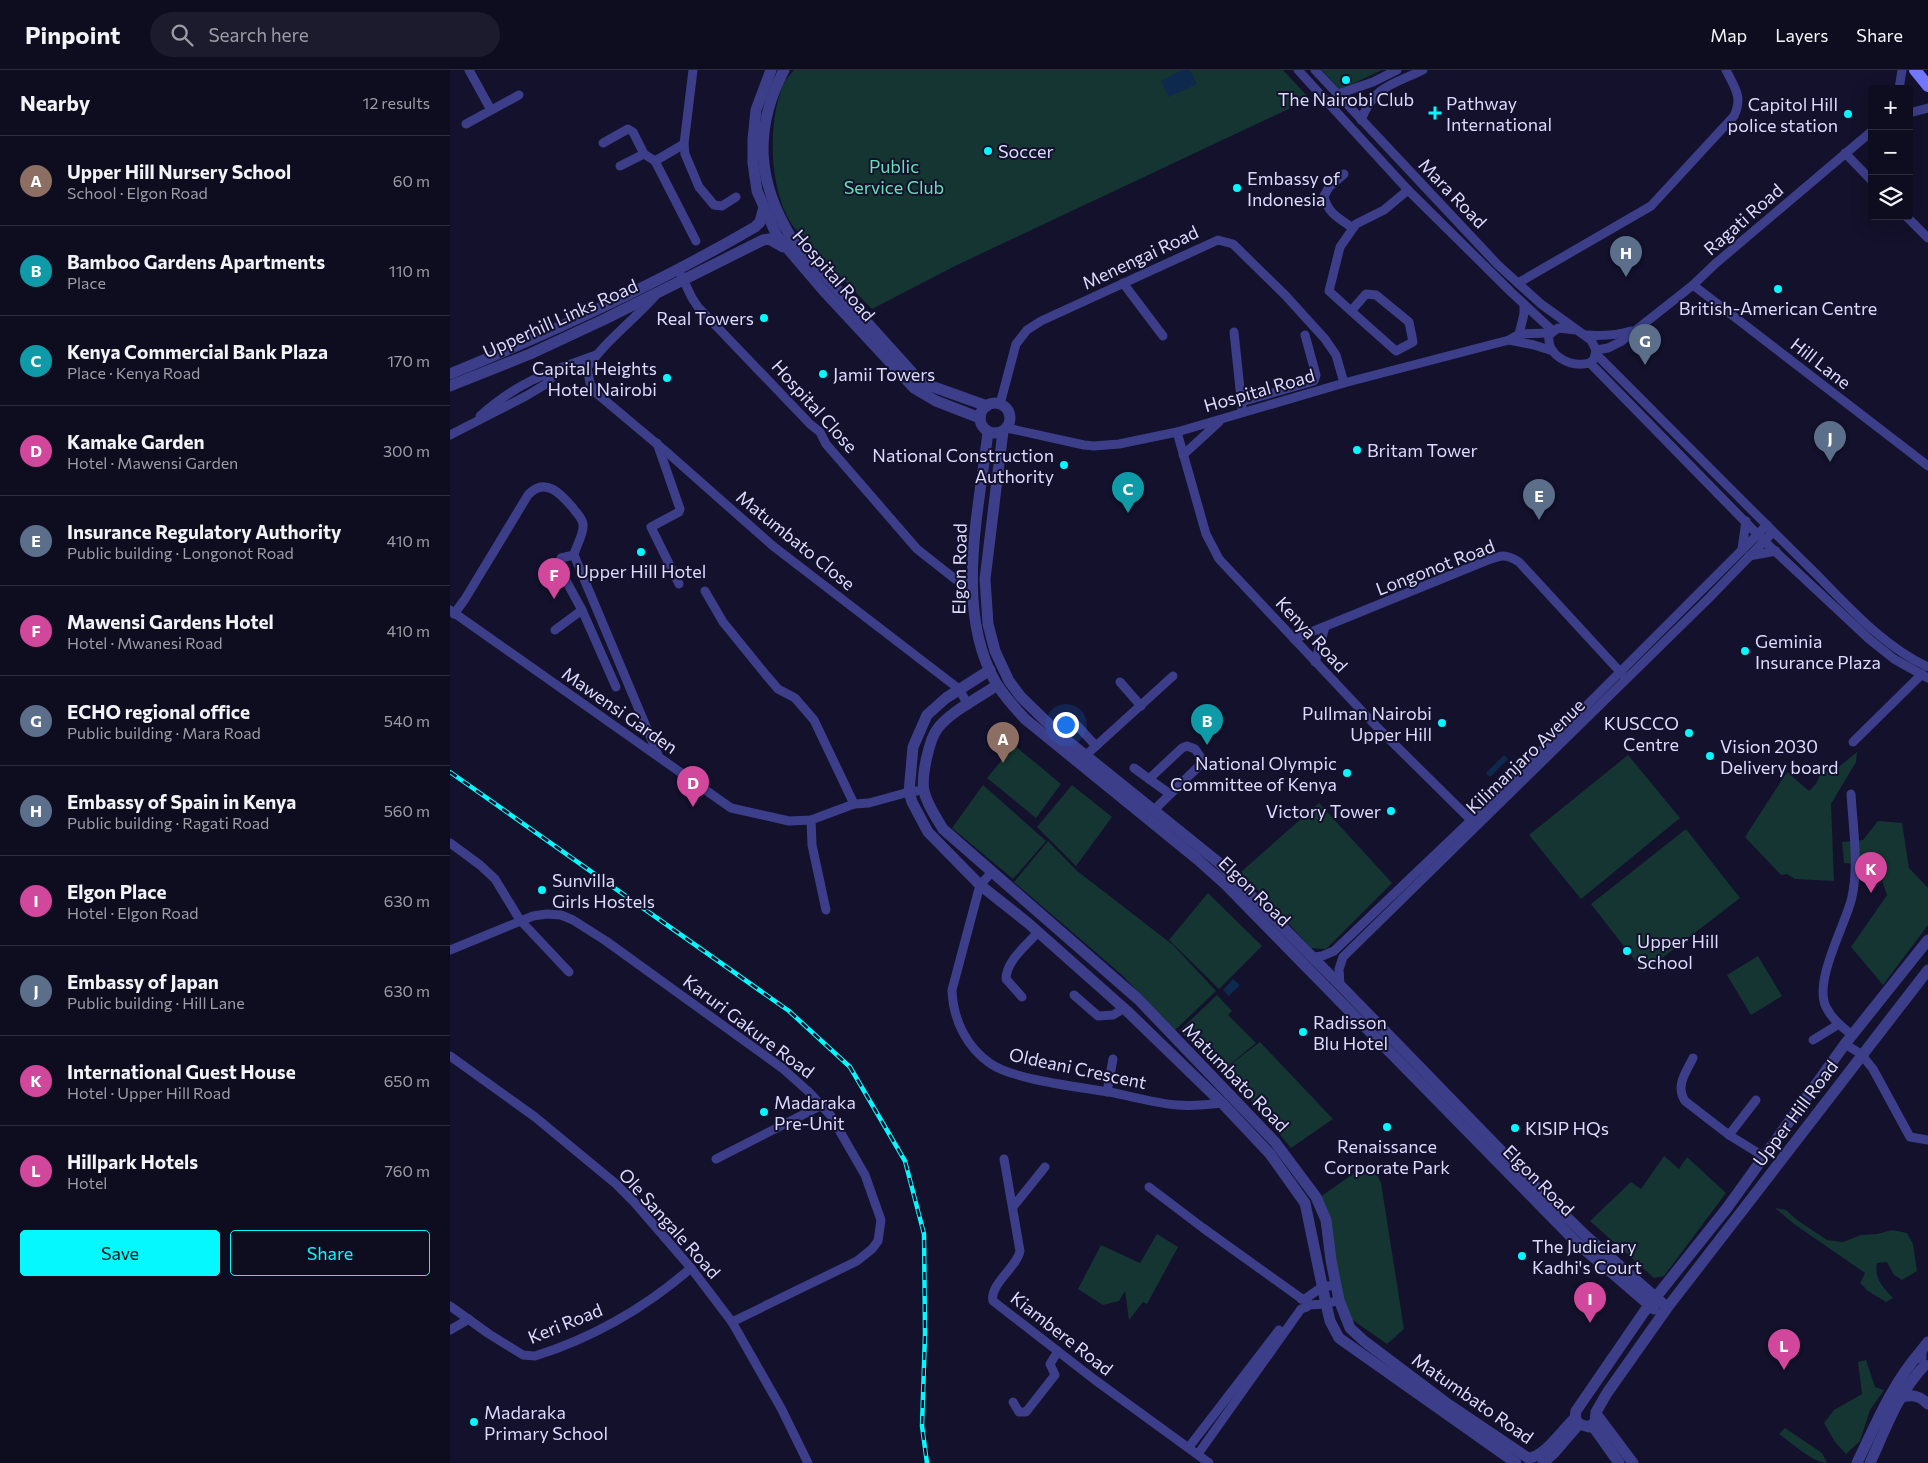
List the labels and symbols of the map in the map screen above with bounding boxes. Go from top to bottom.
marker: The Nairobi Club [1340,74,1352,86]
place label: The Nairobi Club [1278,88,1414,110]
place label: Pathway International [1446,92,1552,135]
place label: Capitol Hill police station [1728,93,1838,136]
marker: Pathway International [1428,106,1442,120]
marker: Capitol Hill police station [1842,108,1854,120]
place label: Soccer [998,140,1054,162]
marker: Soccer [982,145,994,157]
street label: Mara Road [1414,154,1492,232]
park label: Public Service Club [844,155,944,198]
place label: Embassy of Indonesia [1247,167,1341,210]
street label: Ragati Road [1699,179,1787,259]
marker: Embassy of Indonesia [1231,182,1243,194]
street label: Menengai Road [1078,220,1202,294]
street label: Hospital Road [788,225,880,325]
pin: H [1610,236,1642,277]
street label: Upperhill Links Road [479,274,641,362]
marker: British-American Centre [1772,283,1784,295]
place label: British-American Centre [1679,297,1877,319]
place label: Real Towers [656,307,754,329]
marker: Real Towers [758,312,770,324]
pin: G [1629,324,1661,365]
street label: Hill Lane [1787,333,1855,393]
street label: Hospital Close [768,355,862,457]
place label: Capital Heights Hotel Nairobi [532,357,657,400]
place label: Jamii Towers [833,363,935,385]
street label: Hospital Road [1201,364,1317,416]
marker: Jamii Towers [817,368,829,380]
marker: Capital Heights Hotel Nairobi [661,372,673,384]
pin: J [1814,421,1846,462]
place label: Britam Tower [1367,439,1478,461]
place label: National Construction Authority [872,444,1054,487]
marker: Britam Tower [1351,444,1363,456]
marker: National Construction Authority [1058,459,1070,471]
pin: C [1112,472,1144,513]
pin: E [1523,479,1555,520]
street label: Matumbato Close [732,485,860,595]
street label: Elgon Road [947,523,971,615]
street label: Longonot Road [1372,534,1498,600]
marker: Upper Hill Hotel [635,546,647,558]
pin: F [538,558,570,599]
place label: Upper Hill Hotel [576,560,706,582]
street label: Kenya Road [1272,592,1352,676]
place label: Geminia Insurance Plaza [1755,630,1881,673]
marker: Geminia Insurance Plaza [1739,645,1751,657]
street label: Mawensi Garden [558,662,682,758]
street label: Kilimanjaro Avenue [1461,694,1589,818]
place label: Pullman Nairobi Upper Hill [1302,702,1432,745]
pin: B [1191,704,1223,745]
your location [1053,712,1079,738]
place label: KUSCCO Centre [1604,712,1679,755]
marker: Pullman Nairobi Upper Hill [1436,717,1448,729]
pin: A [987,722,1019,763]
marker: KUSCCO Centre [1683,727,1695,739]
place label: Vision 2030 Delivery board [1720,735,1838,778]
marker: Vision 2030 Delivery board [1704,750,1716,762]
place label: National Olympic Committee of Kenya [1170,752,1337,795]
pin: D [677,766,709,807]
marker: National Olympic Committee of Kenya [1341,767,1353,779]
place label: Victory Tower [1266,800,1381,822]
marker: Victory Tower [1385,805,1397,817]
street label: Elgon Road [1214,851,1296,931]
pin: K [1855,852,1887,893]
place label: Sunvilla Girls Hostels [552,869,655,912]
marker: Sunvilla Girls Hostels [536,884,548,896]
place label: Upper Hill School [1637,930,1719,973]
marker: Upper Hill School [1621,945,1633,957]
street label: Karuri Gakure Road [679,970,819,1082]
place label: Radisson Blu Hotel [1313,1011,1388,1054]
street label: Matumbato Road [1178,1018,1294,1136]
marker: Radisson Blu Hotel [1297,1026,1309,1038]
street label: Oldeani Crescent [1007,1043,1149,1093]
street label: Upper Hill Road [1748,1056,1842,1170]
place label: Madaraka Pre-Unit [774,1091,856,1134]
marker: Madaraka Pre-Unit [758,1106,770,1118]
place label: KISIP HQs [1525,1117,1609,1139]
marker: Renaissance Corporate Park [1381,1121,1393,1133]
marker: KISIP HQs [1509,1122,1521,1134]
place label: Renaissance Corporate Park [1324,1135,1450,1178]
street label: Elgon Road [1499,1140,1579,1220]
street label: Ole Sangale Road [615,1163,725,1283]
place label: The Judiciary Kadhi's Court [1532,1235,1642,1278]
marker: The Judiciary Kadhi's Court [1516,1250,1528,1262]
pin: I [1574,1282,1606,1323]
street label: Kiambere Road [1006,1286,1118,1380]
street label: Keri Road [525,1298,605,1348]
pin: L [1768,1329,1800,1370]
street label: Matumbato Road [1408,1348,1538,1448]
place label: Madaraka Primary School [484,1401,608,1444]
marker: Madaraka Primary School [468,1416,480,1428]

